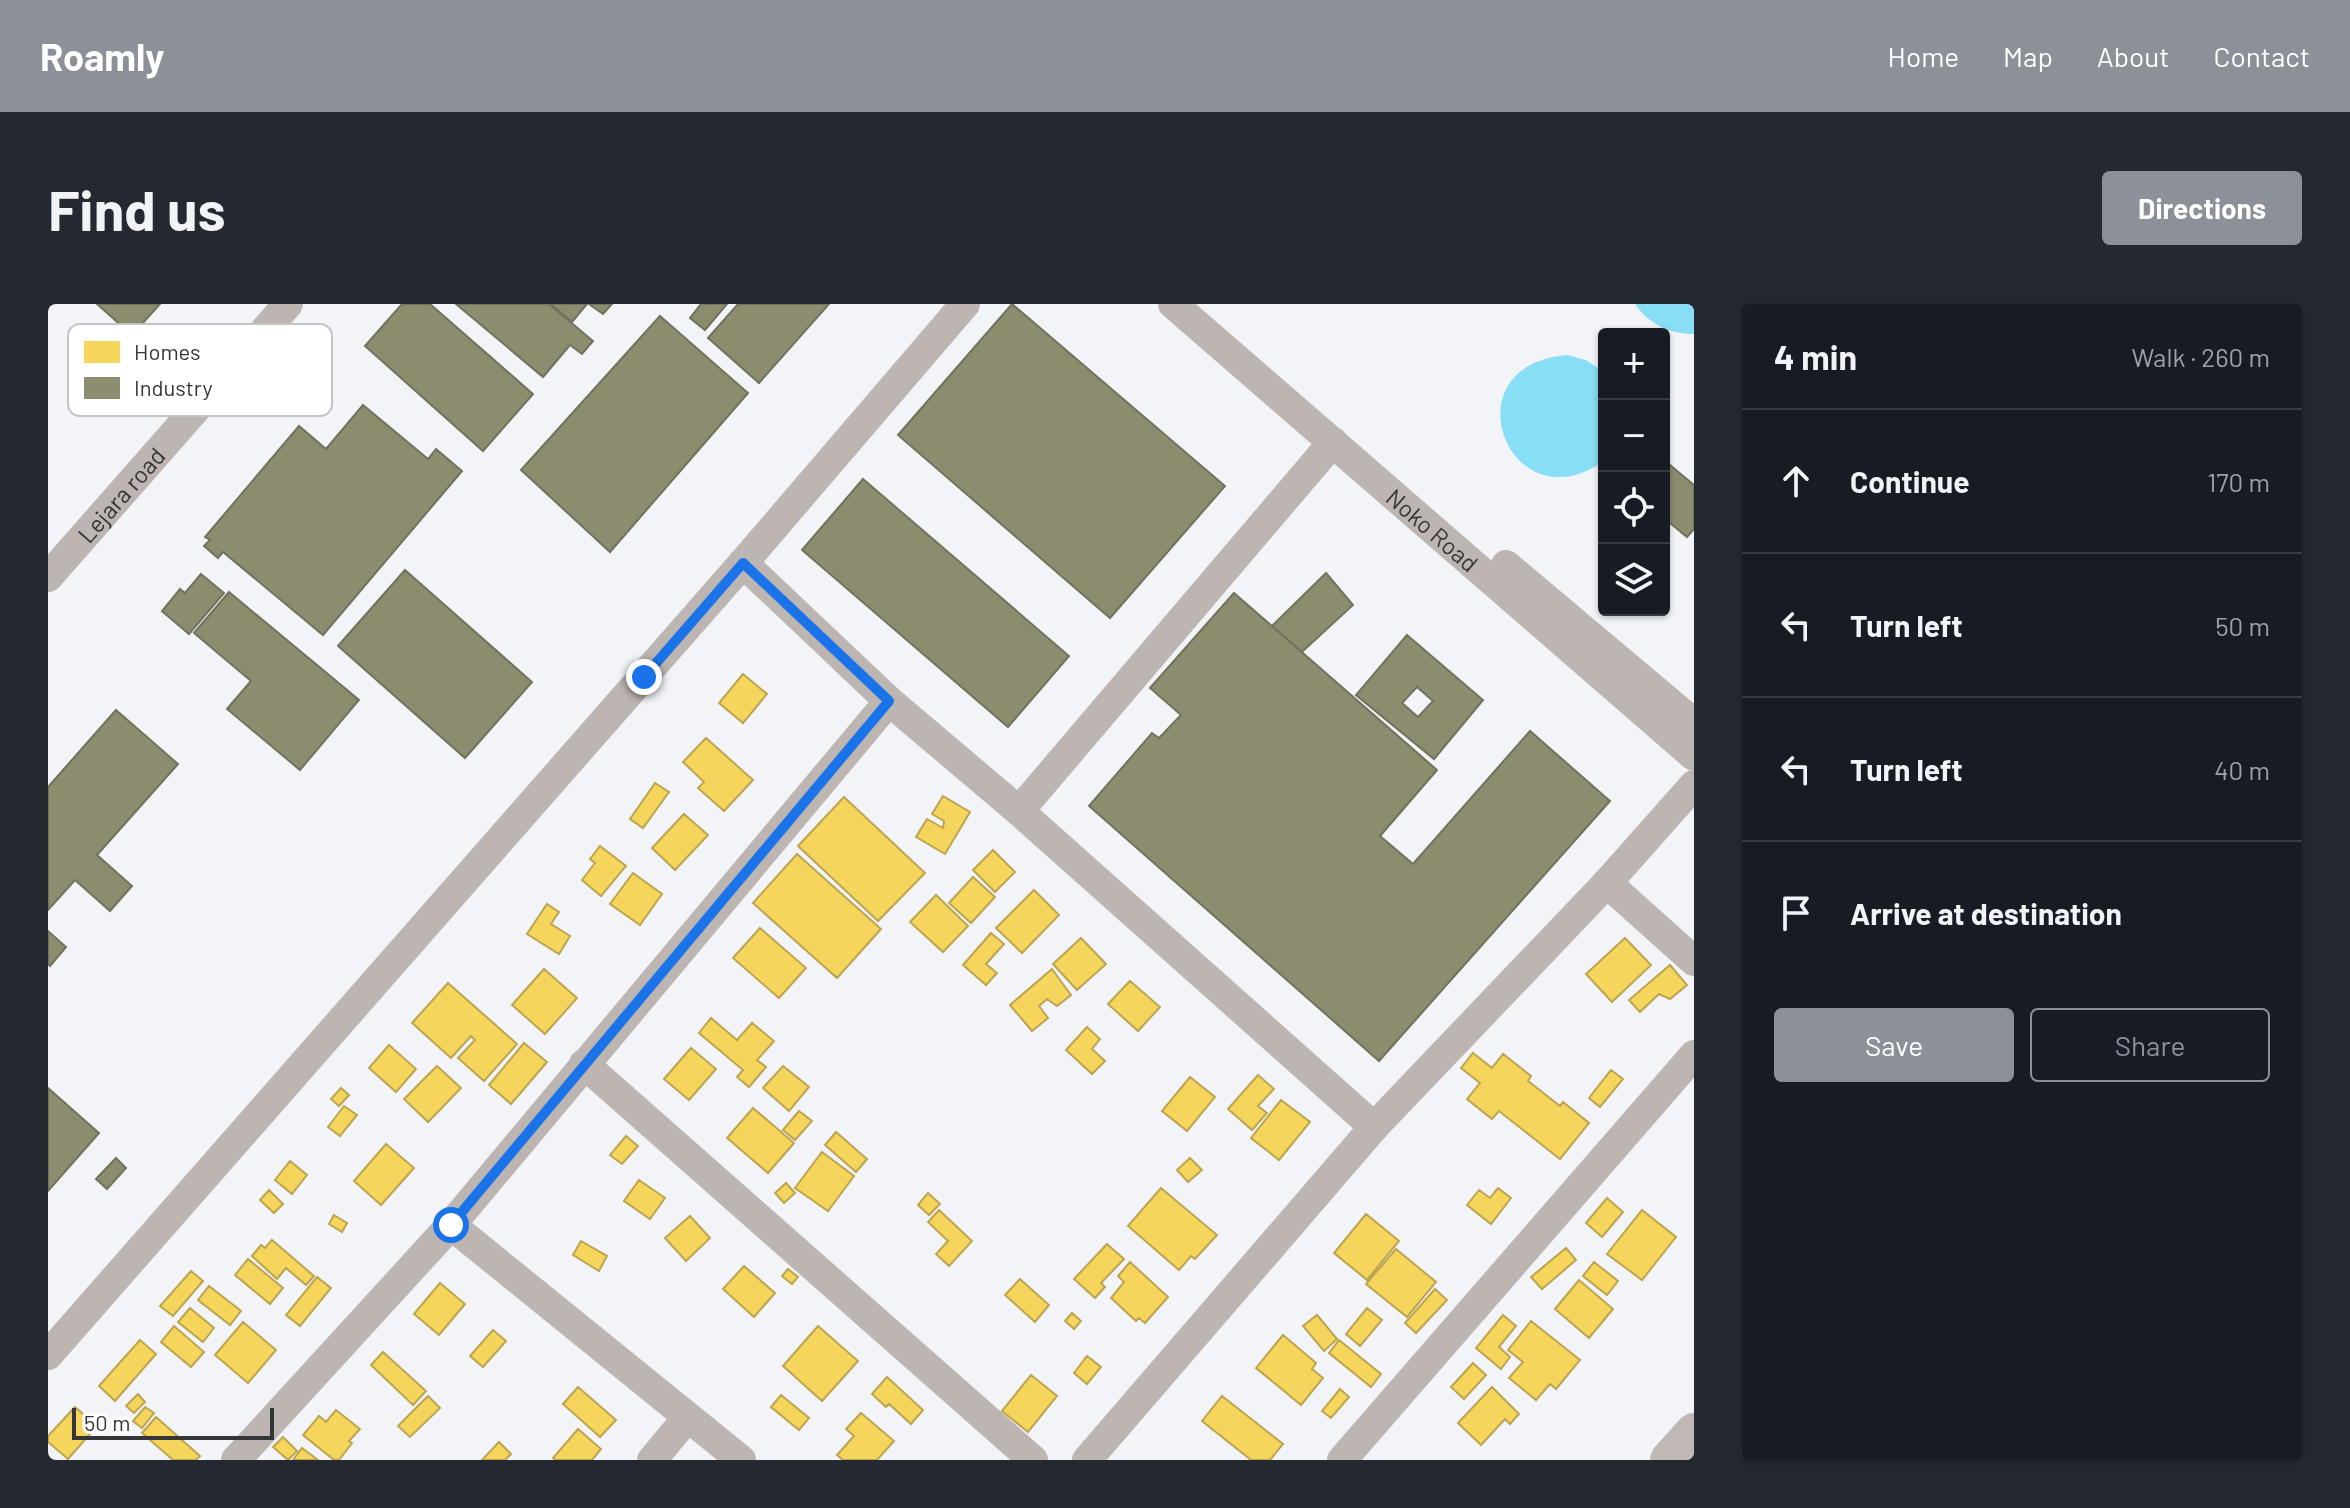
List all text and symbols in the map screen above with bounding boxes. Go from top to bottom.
text: Roamly [40,33,164,79]
text: Home [1888,39,1959,73]
text: Map [2003,39,2053,73]
text: About [2097,39,2169,73]
text: Contact [2213,39,2310,73]
button: Directions [2102,171,2302,245]
text: Find us [48,175,226,242]
legend [68,324,332,416]
map controls [1598,328,1670,616]
button: + [1598,328,1670,400]
text: 4 min [1774,336,1857,377]
text: Homes [134,338,201,364]
text: Walk · 260 m [2132,341,2270,372]
text: Industry [134,374,213,400]
button: − [1598,400,1670,472]
street label: Lejara road [71,441,170,548]
icon: ahead [1774,459,1818,503]
text: Continue [1850,463,1970,499]
text: 170 m [2207,466,2270,497]
button: locate [1598,472,1670,544]
street label: Noko Road [1381,482,1485,577]
button: layers [1598,544,1670,616]
icon: left [1774,603,1818,647]
text: Turn left [1850,607,1963,643]
text: 50 m [2215,610,2270,641]
route end [626,659,662,695]
icon: left [1774,747,1818,791]
text: Turn left [1850,751,1963,787]
text: 40 m [2214,754,2270,785]
icon: arrive [1774,891,1818,935]
text: Arrive at destination [1850,895,2122,931]
button: Save [1774,1008,2014,1082]
button: Share [2030,1008,2270,1082]
route start [433,1207,469,1243]
scale bar [72,1404,274,1440]
text: 50 m [84,1409,130,1435]

